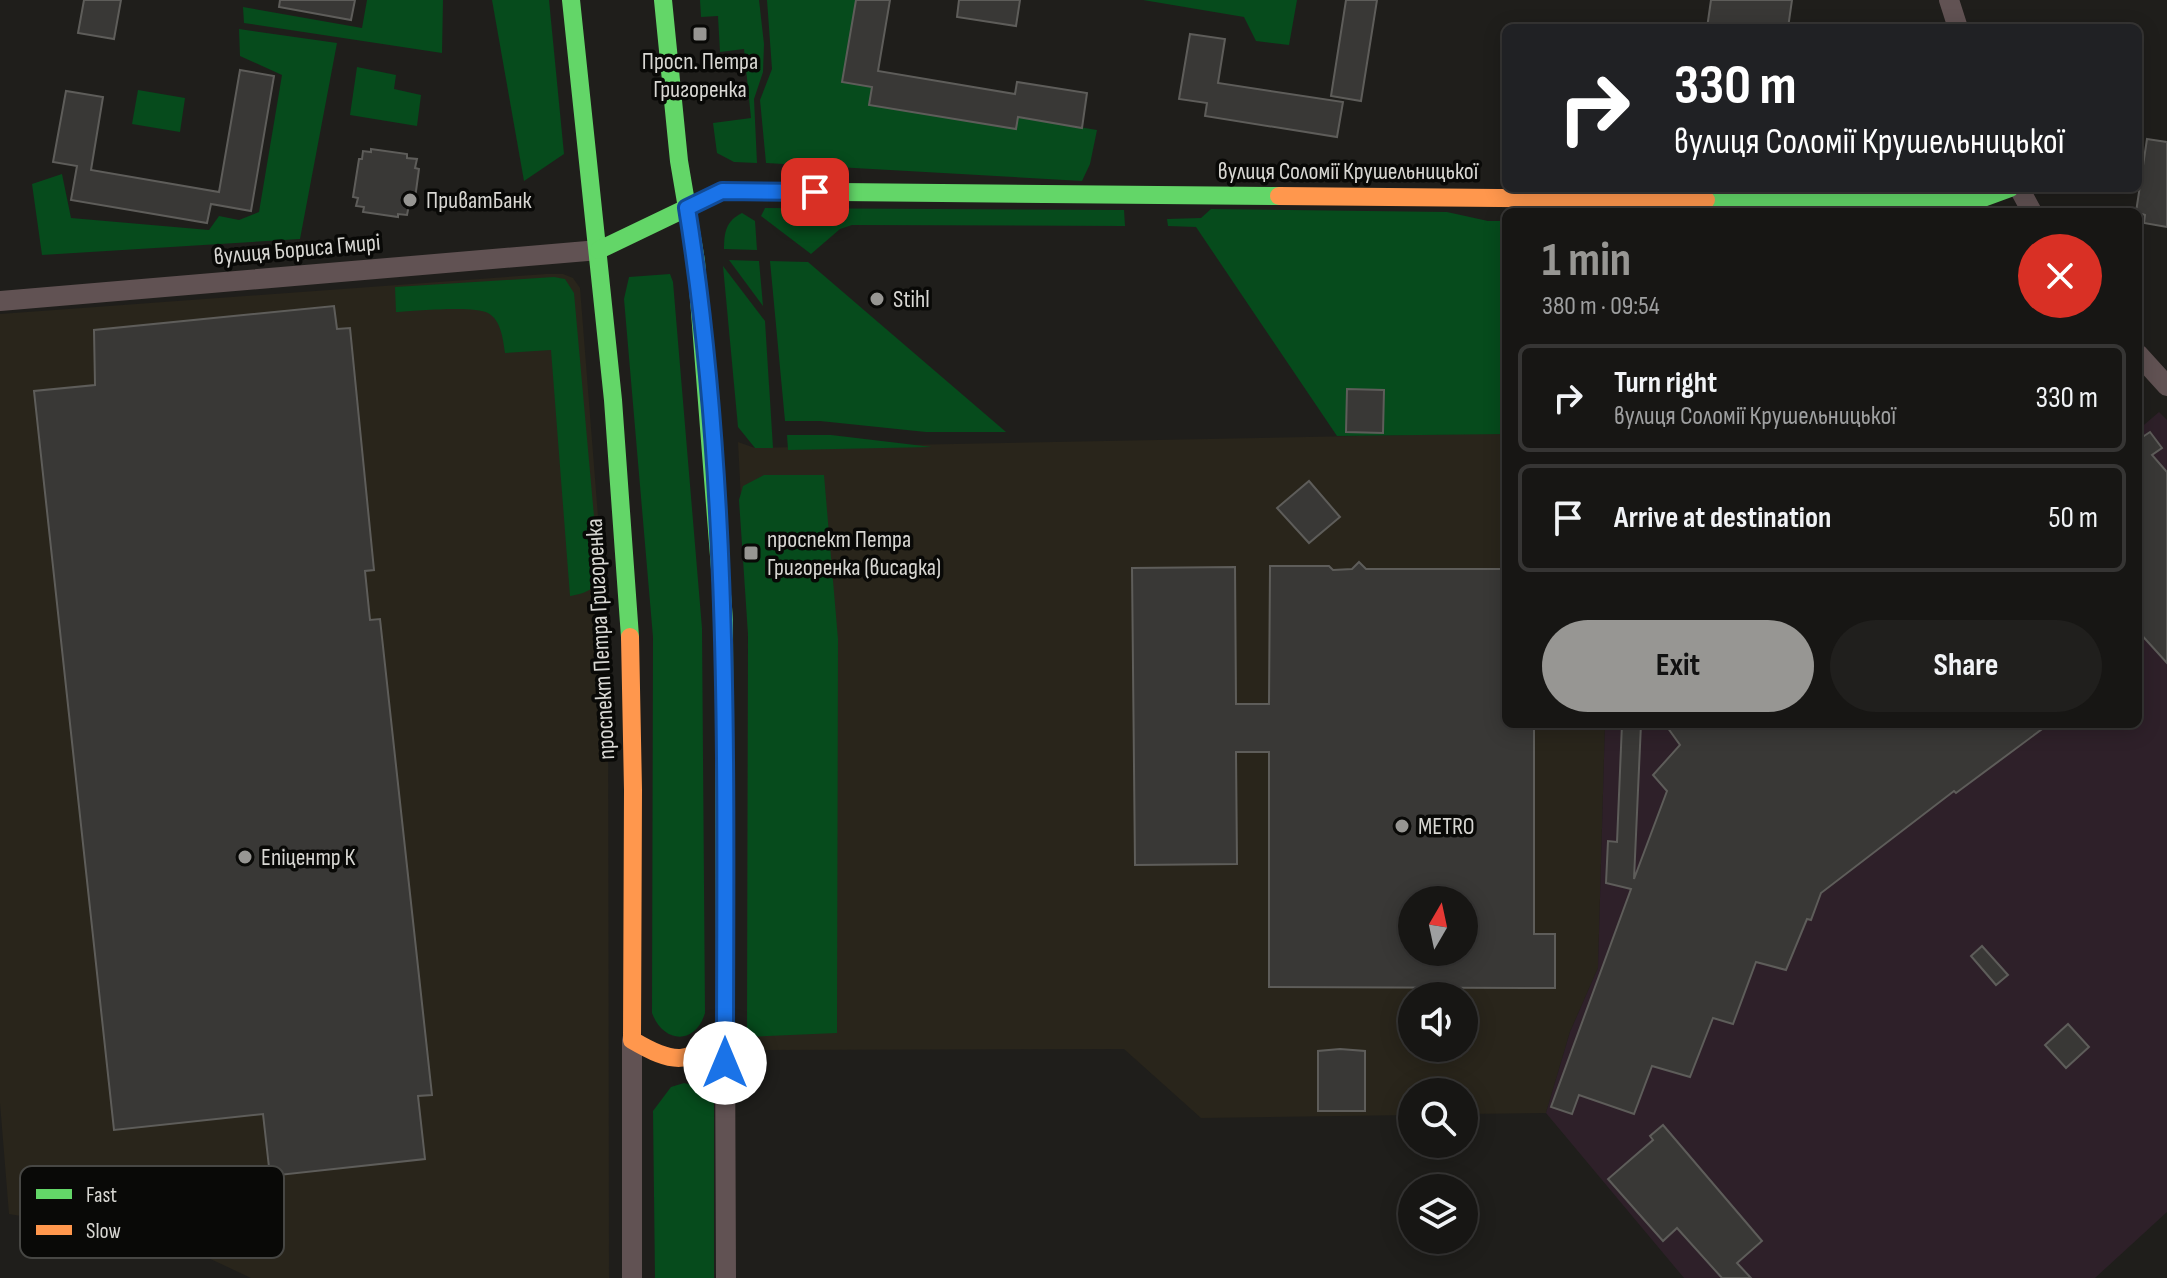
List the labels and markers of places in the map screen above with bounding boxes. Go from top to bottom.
marker: Просп. Петра Григоренка [691,25,709,43]
place label: Просп. Петра Григоренка [642,47,758,104]
pin [781,158,849,226]
place label: ПриватБанк [426,186,532,215]
marker: ПриватБанк [401,191,419,209]
place label: Stihl [893,285,930,314]
marker: Stihl [868,290,886,308]
place label: проспект Петра Григоренка (висадка) [767,525,941,582]
marker: проспект Петра Григоренка (висадка) [742,544,760,562]
place label: METRO [1418,812,1475,841]
marker: METRO [1393,817,1411,835]
place label: Епіцентр К [261,843,356,872]
marker: Епіцентр К [236,848,254,866]

